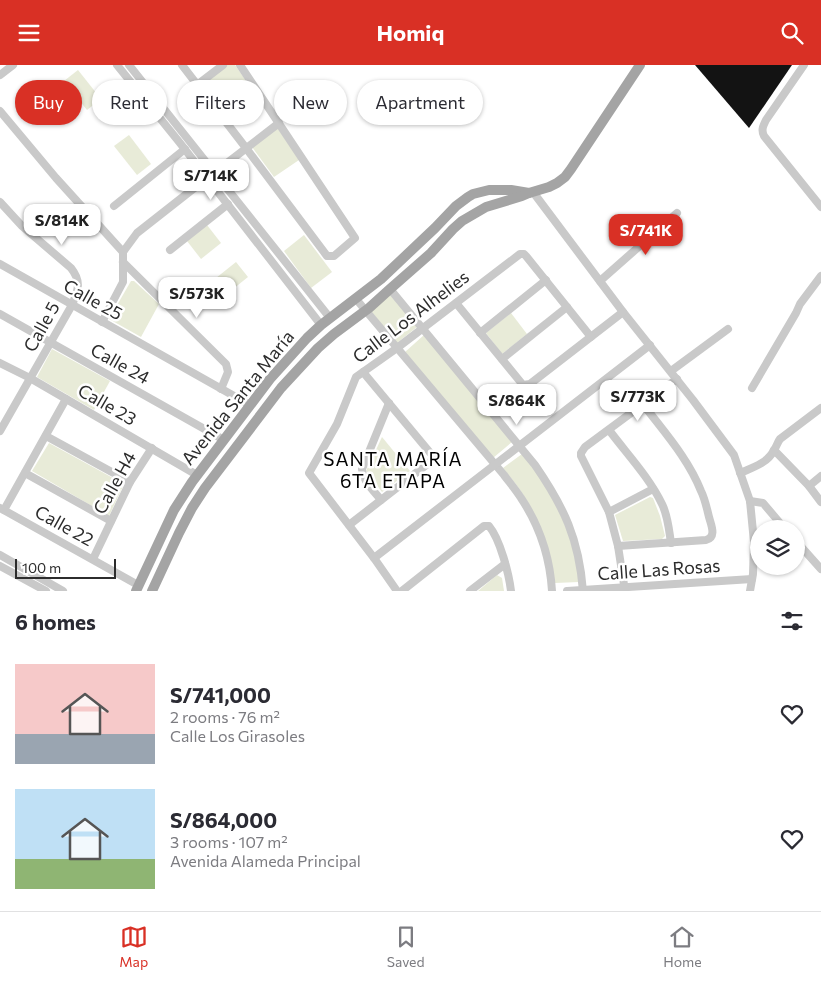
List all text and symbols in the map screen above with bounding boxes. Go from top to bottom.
icon: menu [15,19,43,47]
text: Homiq [377,19,444,46]
icon: search [778,19,806,47]
chip: Buy [15,80,82,125]
chip: Rent [92,80,167,125]
chip: Filters [177,80,264,125]
chip: New [274,80,347,125]
chip: Apartment [357,80,483,125]
pin: S/714K [170,159,252,201]
text: S/714K [184,165,238,184]
pin: S/814K [21,203,103,246]
text: S/814K [35,210,89,229]
pin: S/741K [605,213,687,256]
text: S/741K [620,220,672,239]
street label: Calle Los Alhelies [348,265,473,367]
street label: Calle 25 [60,274,127,324]
pin: S/573K [156,277,238,319]
text: S/573K [169,283,225,302]
street label: Calle 5 [18,297,64,356]
street label: Avenida Santa María [176,326,298,469]
street label: Calle 24 [87,338,154,388]
street label: Calle 23 [74,379,141,430]
pin: S/773K [597,379,679,422]
pin: S/864K [476,383,558,426]
text: S/773K [611,386,665,405]
text: S/864K [488,390,546,409]
street label: Calle H4 [88,447,140,518]
district label: SANTA MARÍA 6TA ETAPA [323,447,463,492]
street label: Calle 22 [31,500,98,550]
map controls [750,520,805,575]
button: layers [750,520,805,575]
street label: Calle Las Rosas [597,554,721,584]
scale bar [15,556,116,579]
text: 100 m [22,559,61,576]
icon: filters [778,607,806,635]
text: 6 homes [15,609,96,634]
text: S/741,000 [170,682,271,707]
icon: home [55,684,115,744]
icon: heart [778,700,806,728]
text: 2 rooms · 76 m² [170,707,280,726]
text: Calle Los Girasoles [170,726,305,745]
text: S/864,000 [170,807,277,832]
icon: home [55,809,115,869]
icon: heart [778,825,806,853]
text: 3 rooms · 107 m² [170,832,288,851]
text: Avenida Alameda Principal [170,851,361,870]
tab: Map [119,923,148,970]
tab: Saved [387,923,425,970]
tab: Home [663,923,702,970]

